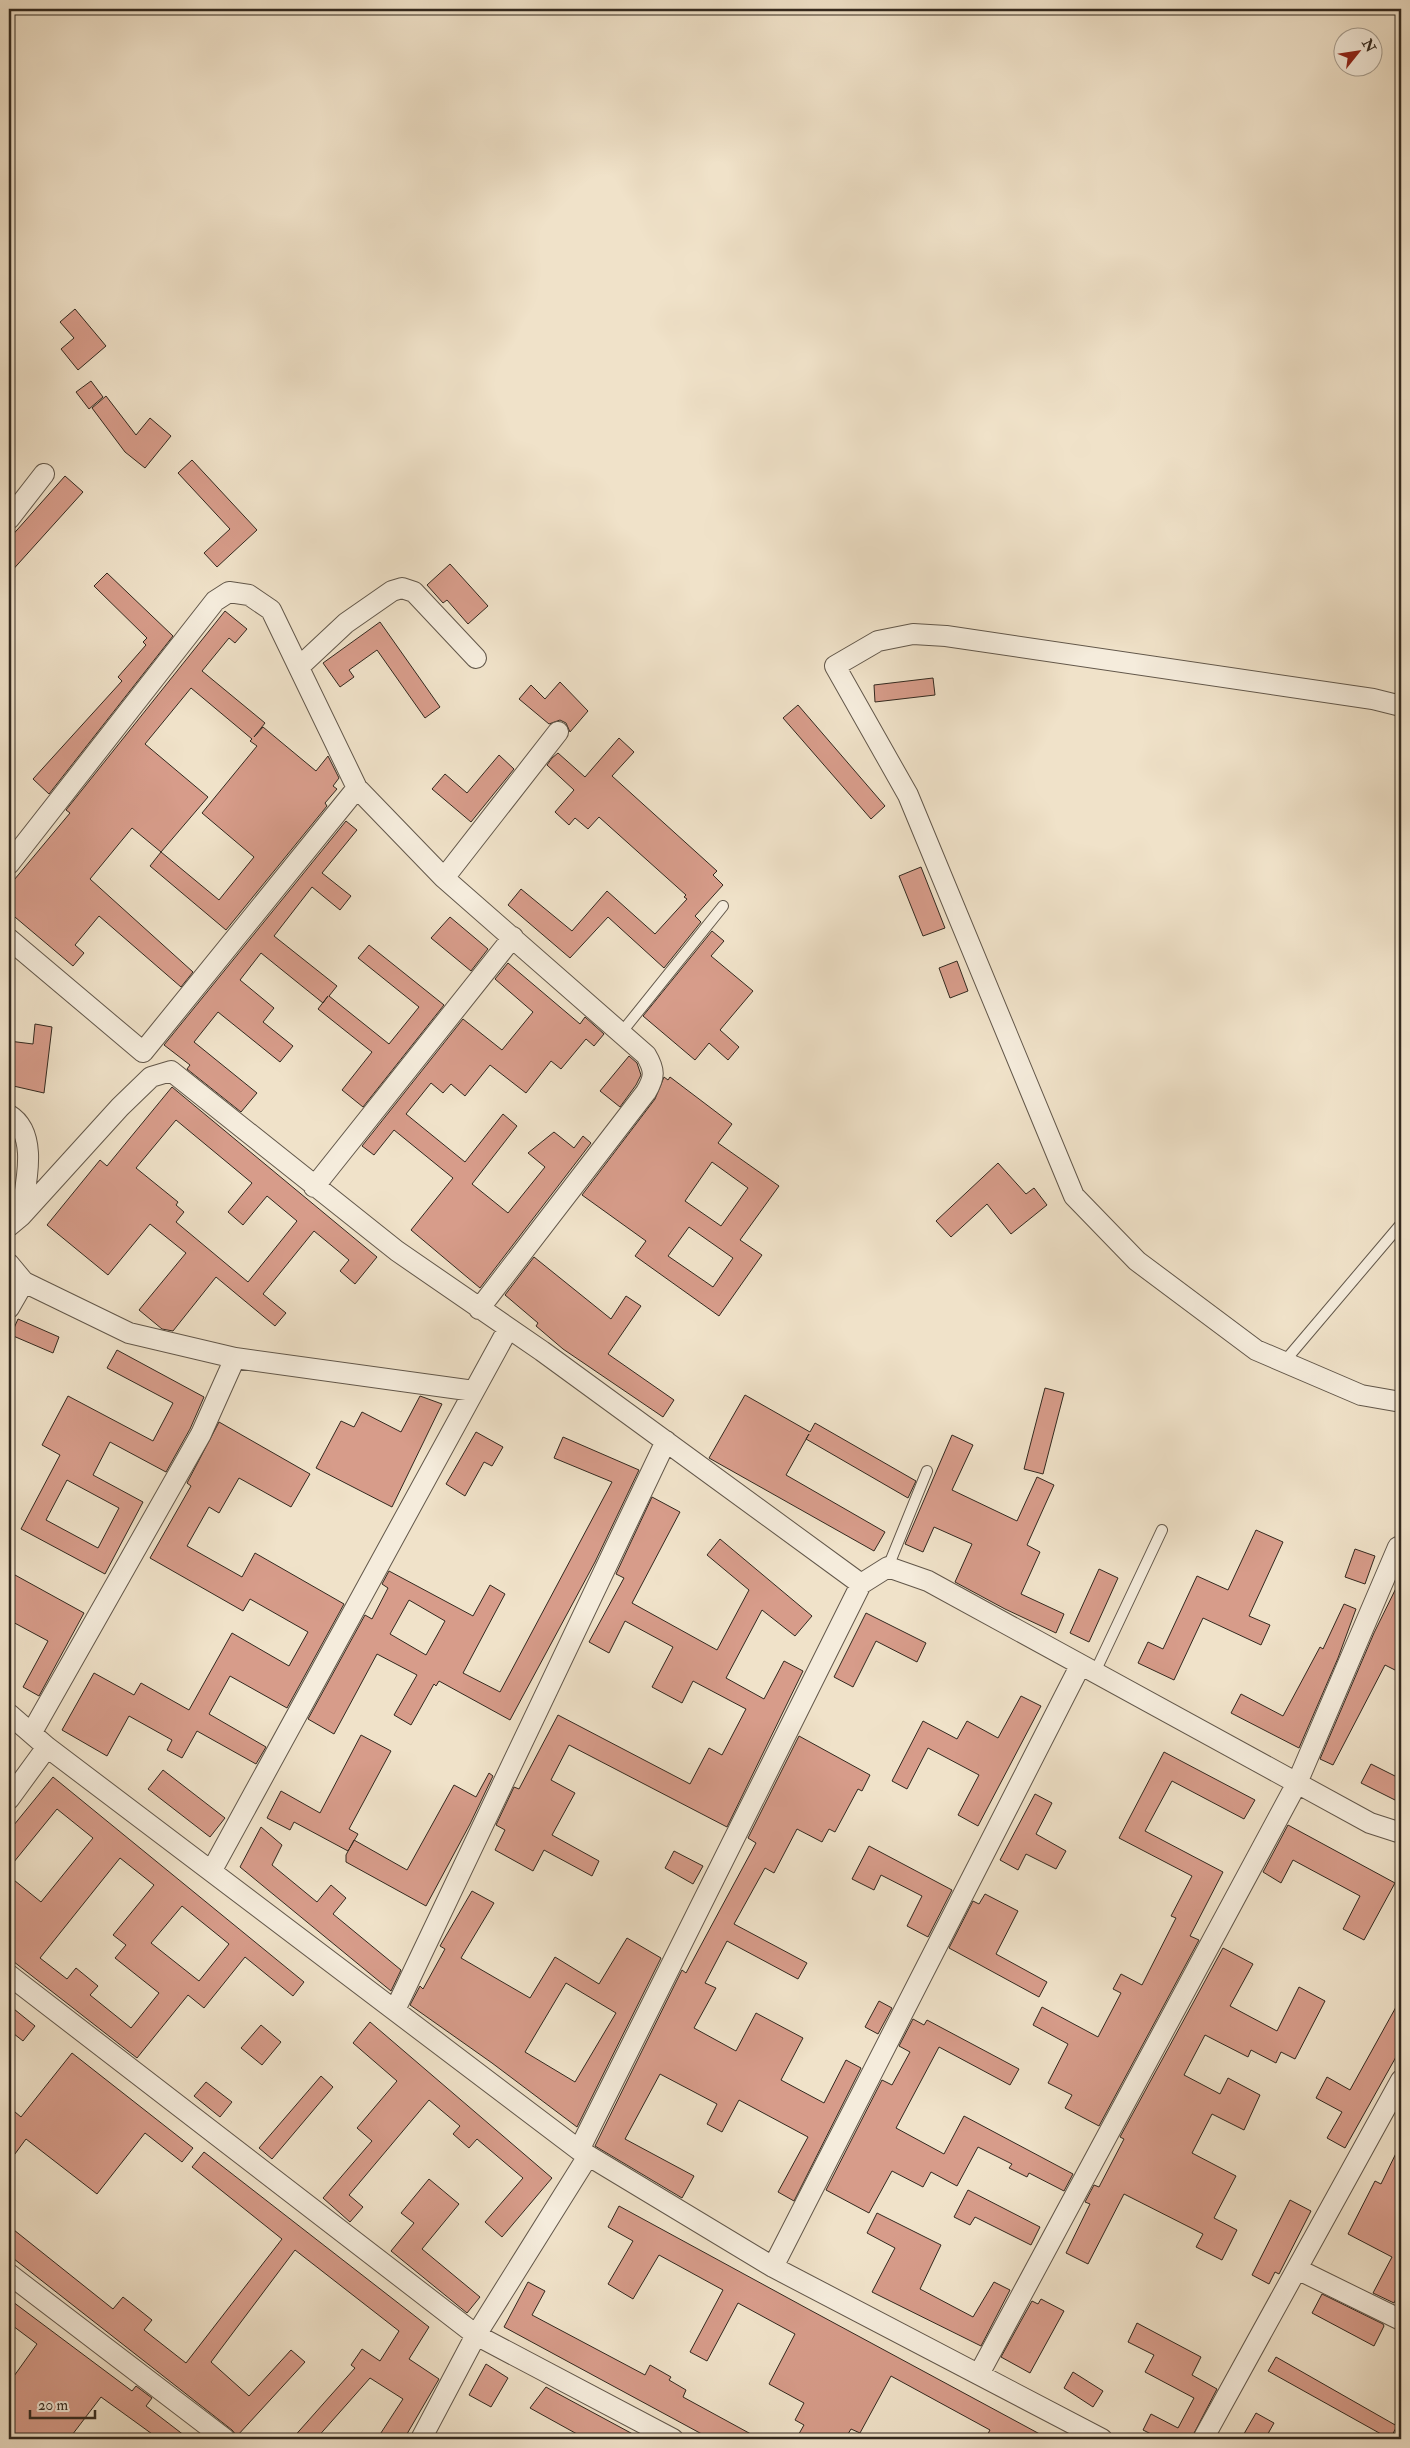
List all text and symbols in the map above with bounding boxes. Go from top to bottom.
north arrow [1332,28,1382,78]
text: N [1358,35,1380,56]
scale bar [30,2388,95,2420]
text: 20 m [38,2396,68,2415]

